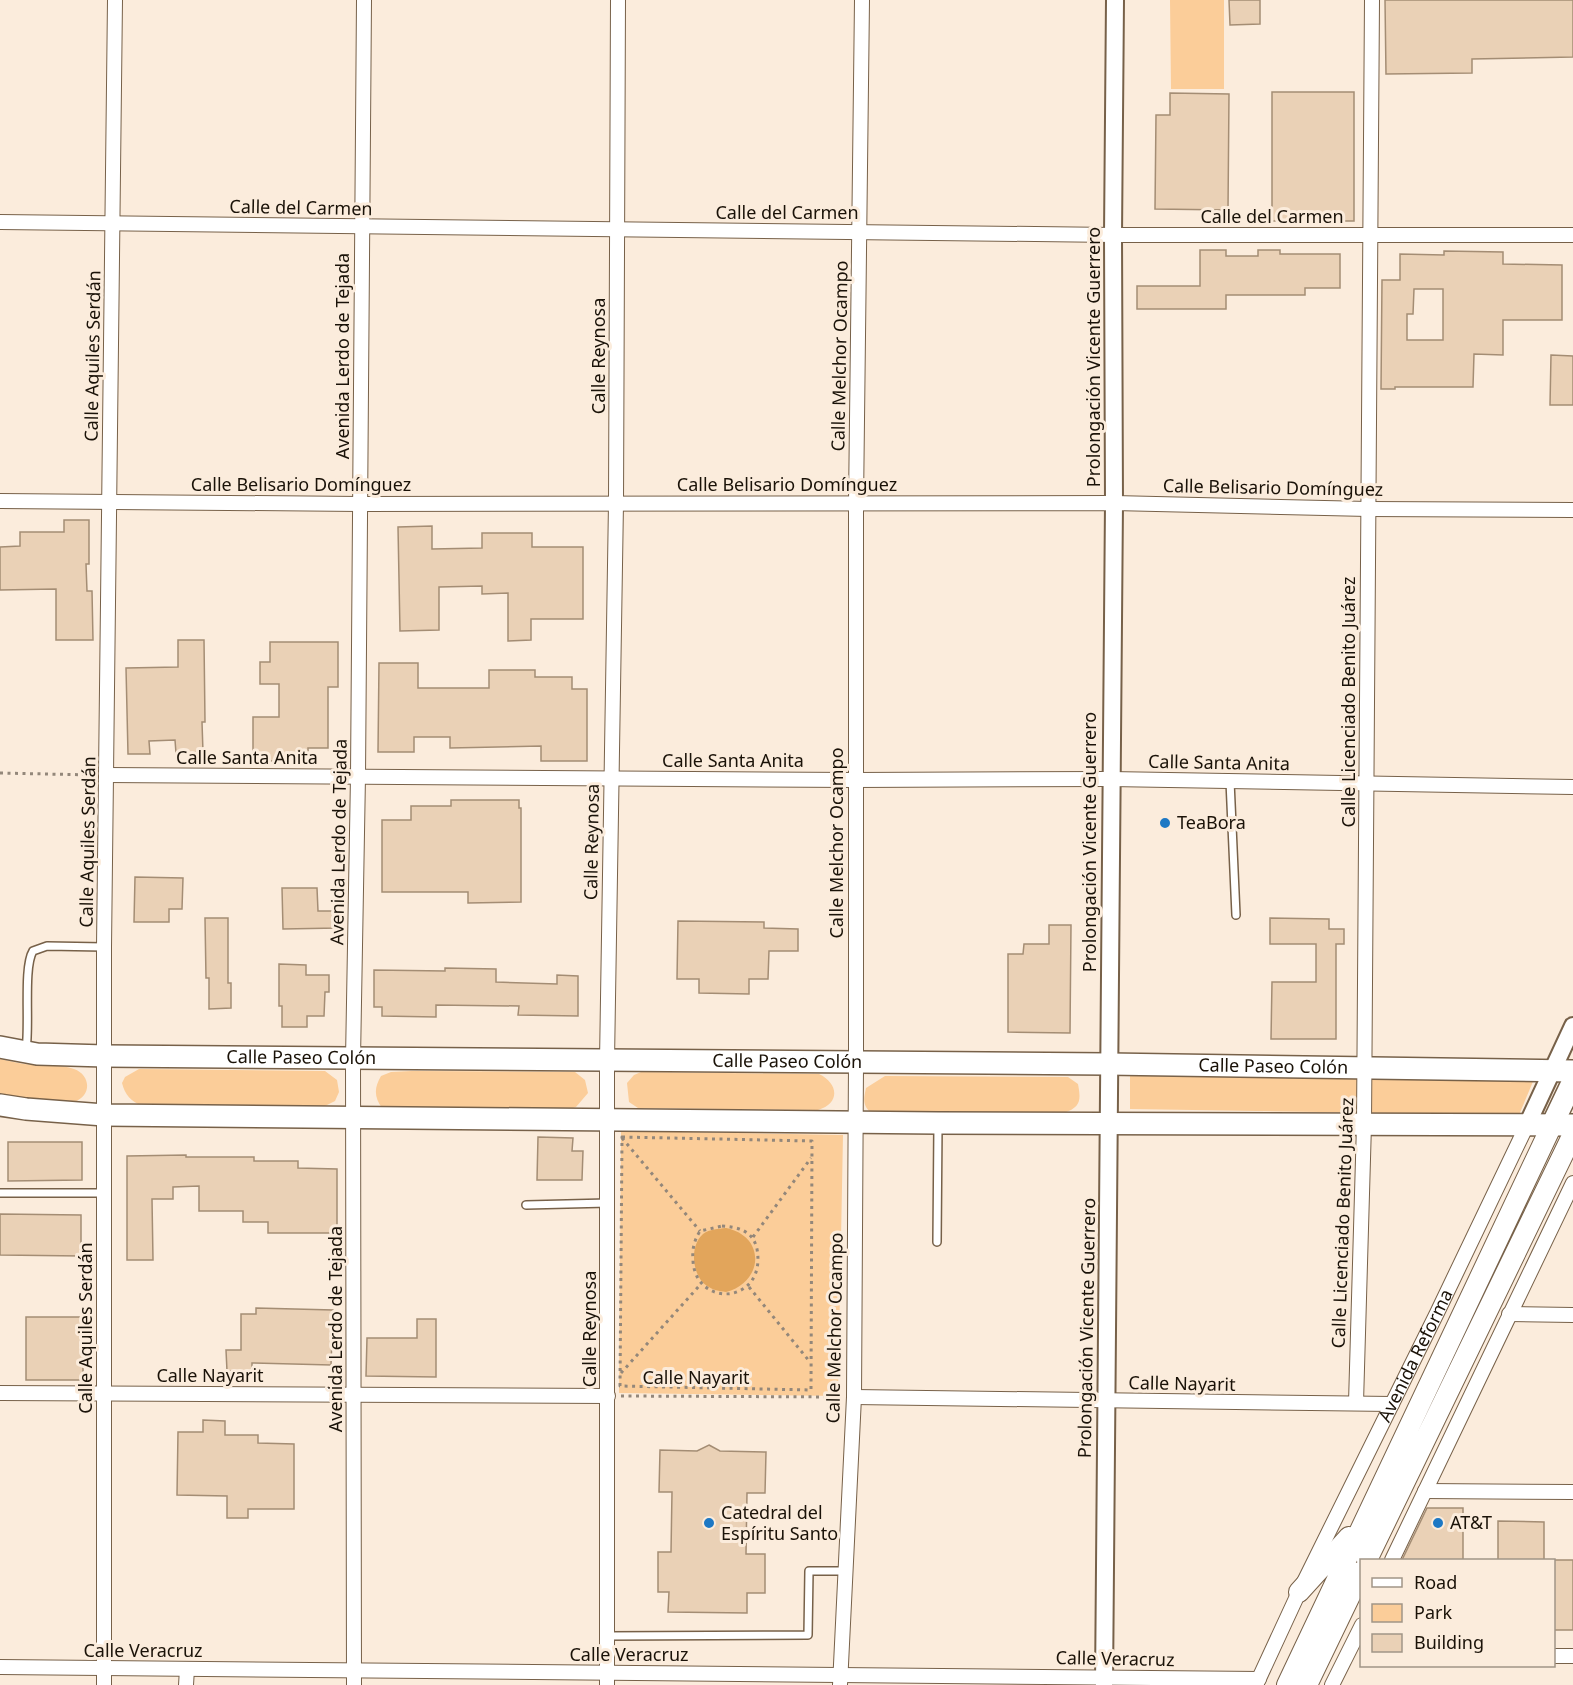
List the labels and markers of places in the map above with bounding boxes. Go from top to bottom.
place label: TeaBora [1177,810,1246,834]
marker: TeaBora [1158,816,1172,830]
place label: Catedral del Espíritu Santo [721,1500,838,1545]
place label: AT&T [1450,1510,1492,1534]
marker: Catedral del Espíritu Santo [702,1516,716,1530]
marker: AT&T [1431,1516,1445,1530]

